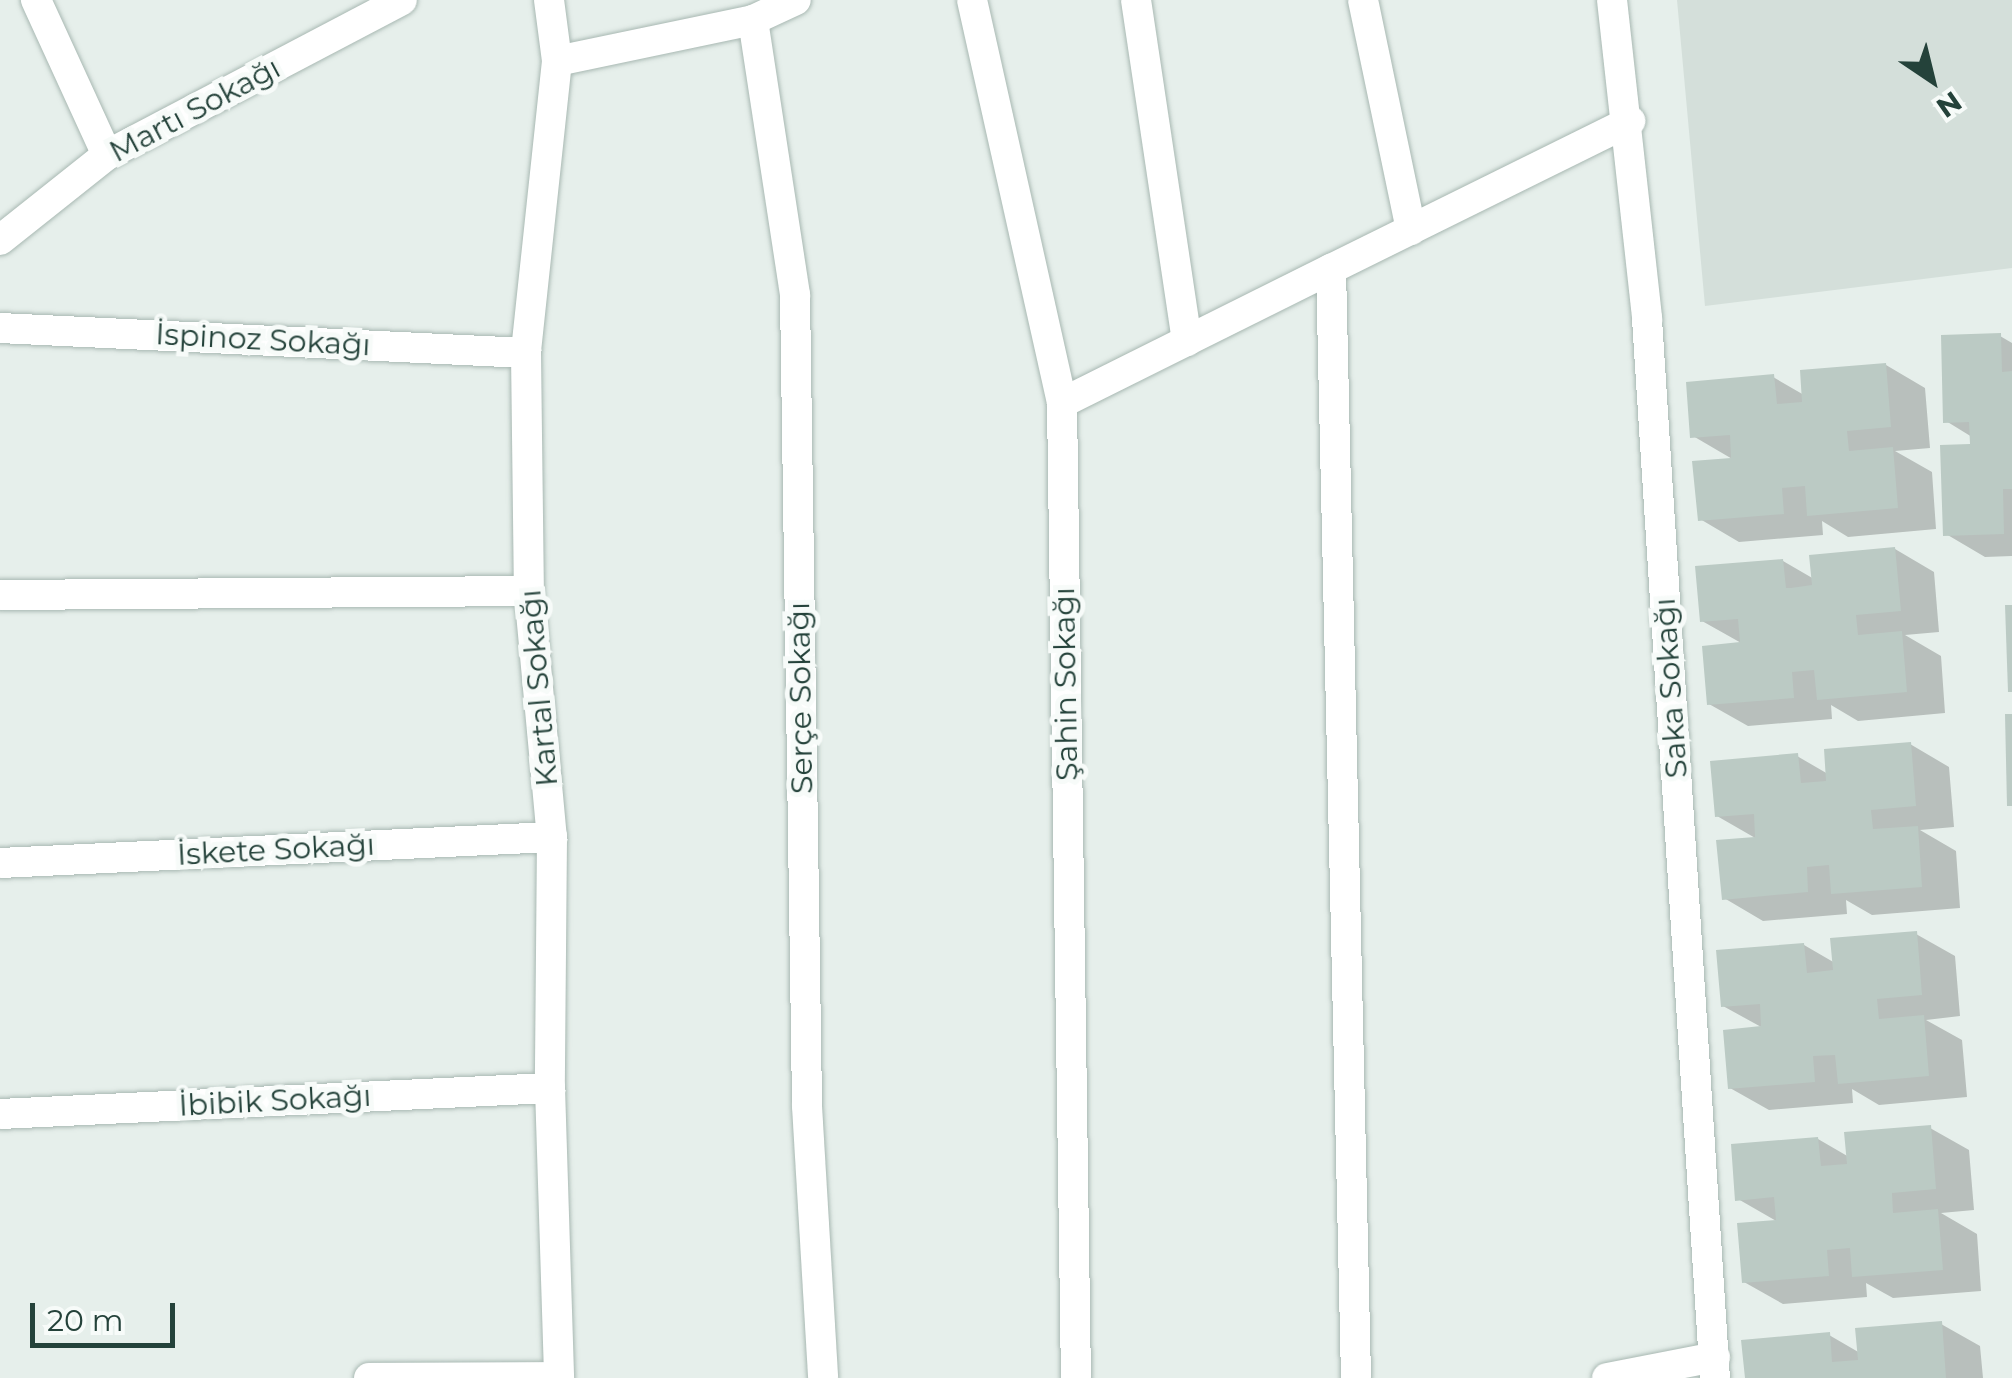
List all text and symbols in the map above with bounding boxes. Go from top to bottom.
north arrow [1882,30,1982,130]
street label: Martı Sokağı [103,50,287,170]
text: N [1930,84,1968,125]
street label: İspinoz Sokağı [155,316,371,364]
street label: Şahin Sokağı [1046,587,1086,781]
street label: Kartal Sokağı [512,588,566,788]
street label: Saka Sokağı [1647,597,1695,779]
street label: Serçe Sokağı [781,602,821,794]
street label: İskete Sokağı [176,827,376,873]
street label: İbibik Sokağı [178,1078,372,1124]
scale bar [35,1283,180,1345]
text: 20 m [47,1302,124,1339]

